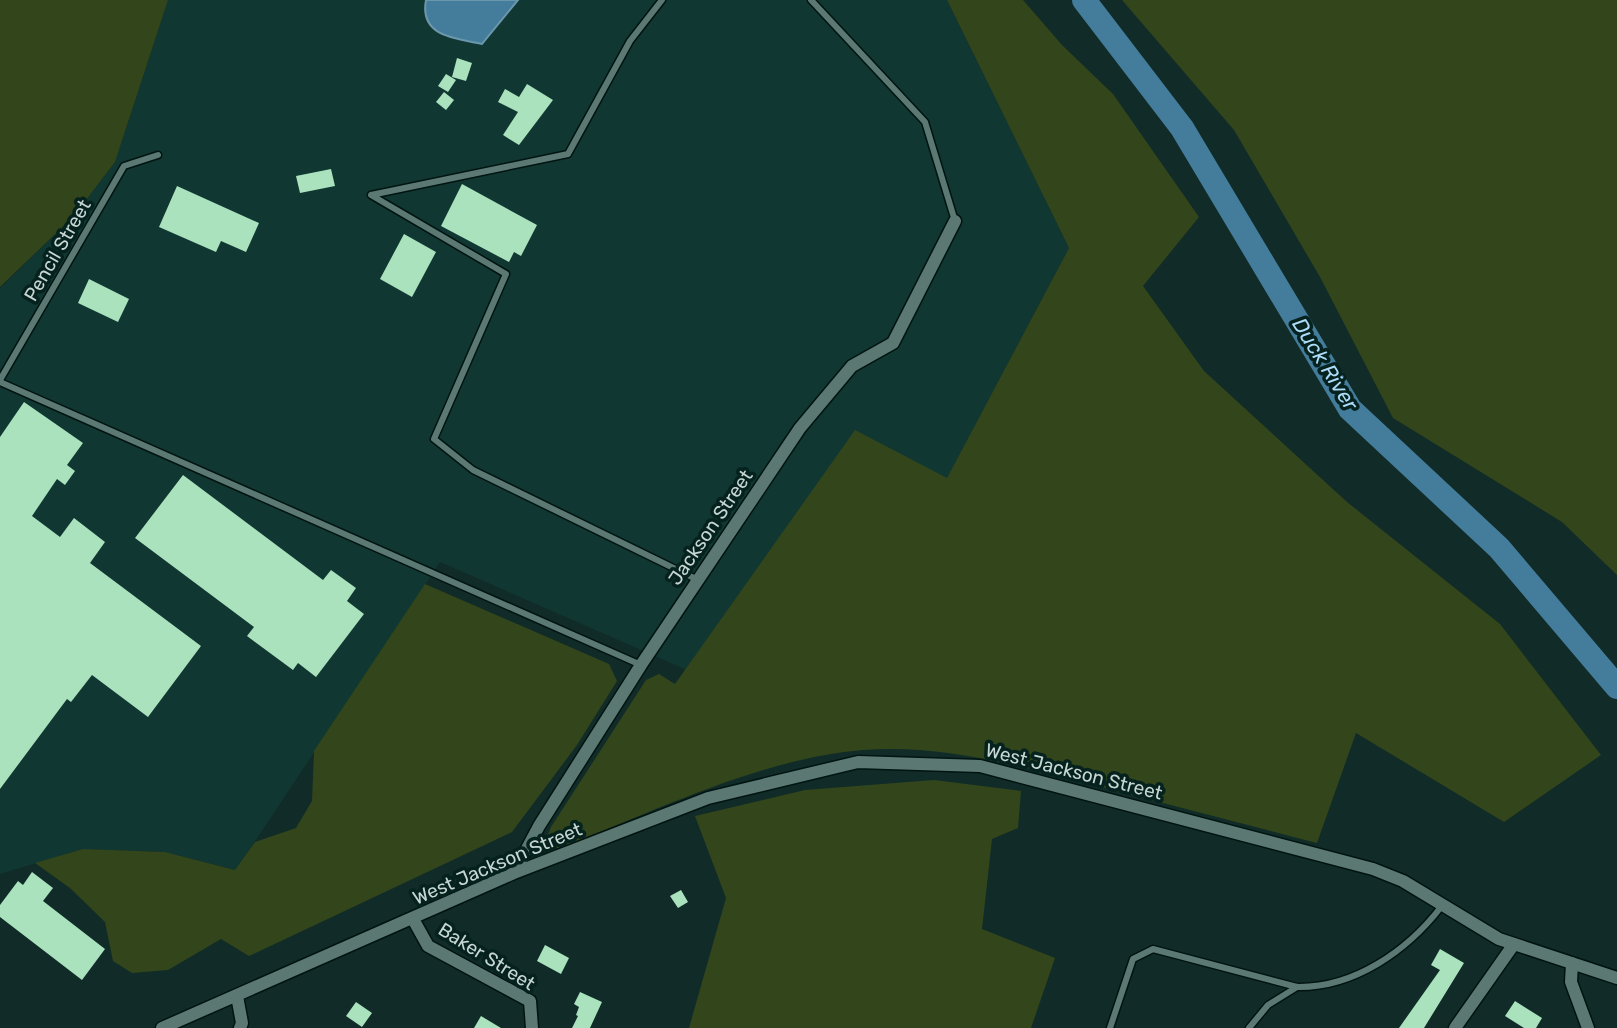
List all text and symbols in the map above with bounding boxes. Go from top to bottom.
street label: Pencil Street [19,195,96,305]
water label: Duck River [1287,313,1364,415]
street label: Jackson Street [663,465,758,589]
street label: West Jackson Street [983,738,1165,805]
street label: West Jackson Street [409,817,586,910]
street label: Baker Street [434,918,540,995]

